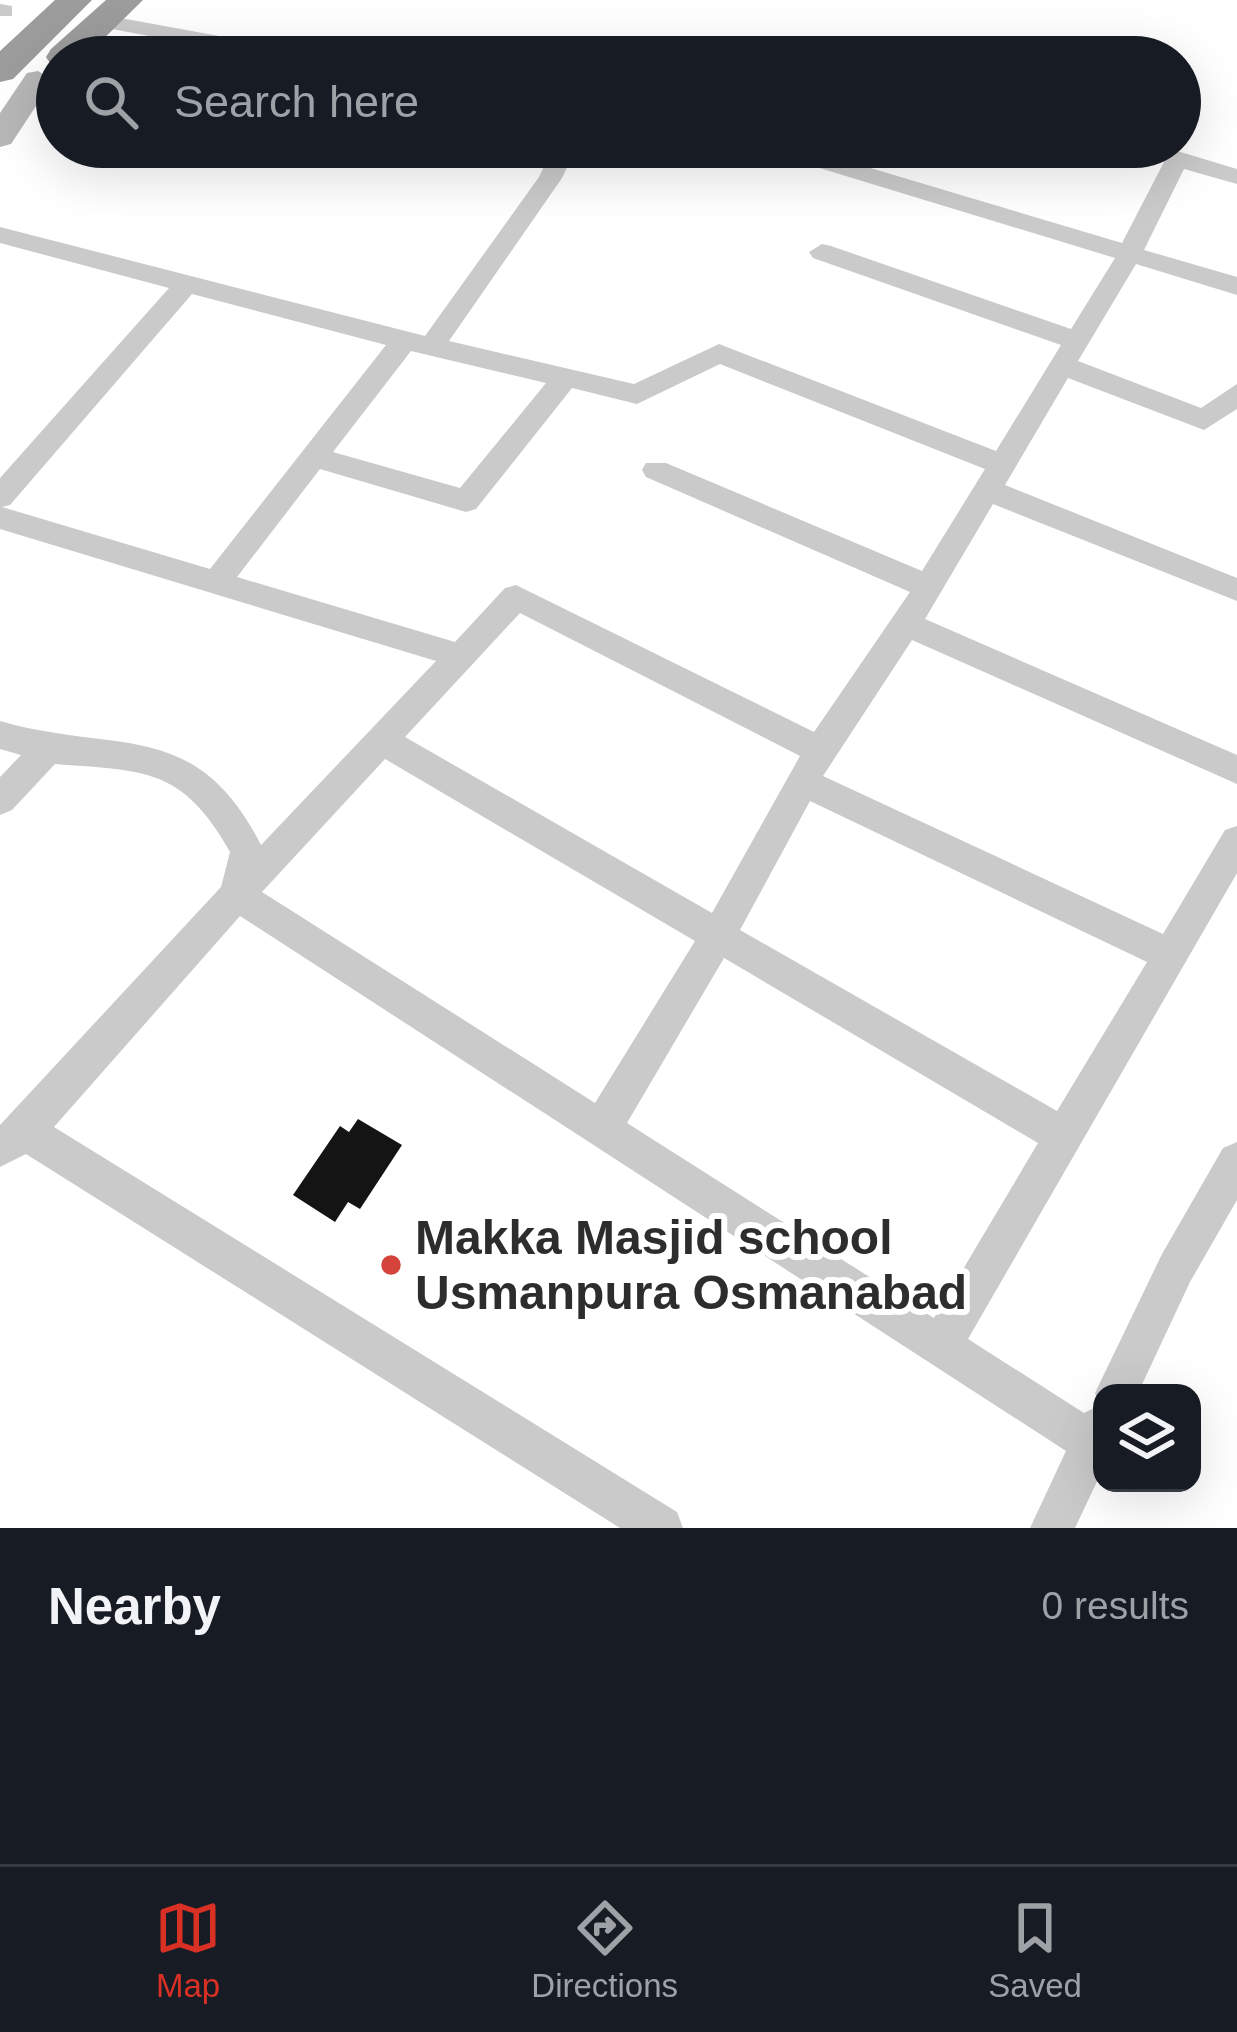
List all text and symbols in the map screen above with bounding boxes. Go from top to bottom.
search box [36,36,1201,168]
icon: search [78,69,144,135]
text: Search here [174,76,419,127]
place label: Makka Masjid school Usmanpura Osmanabad [415,1211,967,1319]
marker: Makka Masjid school Usmanpura Osmanabad [378,1252,404,1278]
map controls [1093,1384,1201,1492]
button: layers [1093,1384,1201,1492]
text: Nearby [48,1578,221,1635]
text: 0 results [1042,1584,1189,1627]
tab: Map [155,1895,221,2005]
tab: Directions [531,1895,678,2005]
tab: Saved [988,1895,1082,2005]

